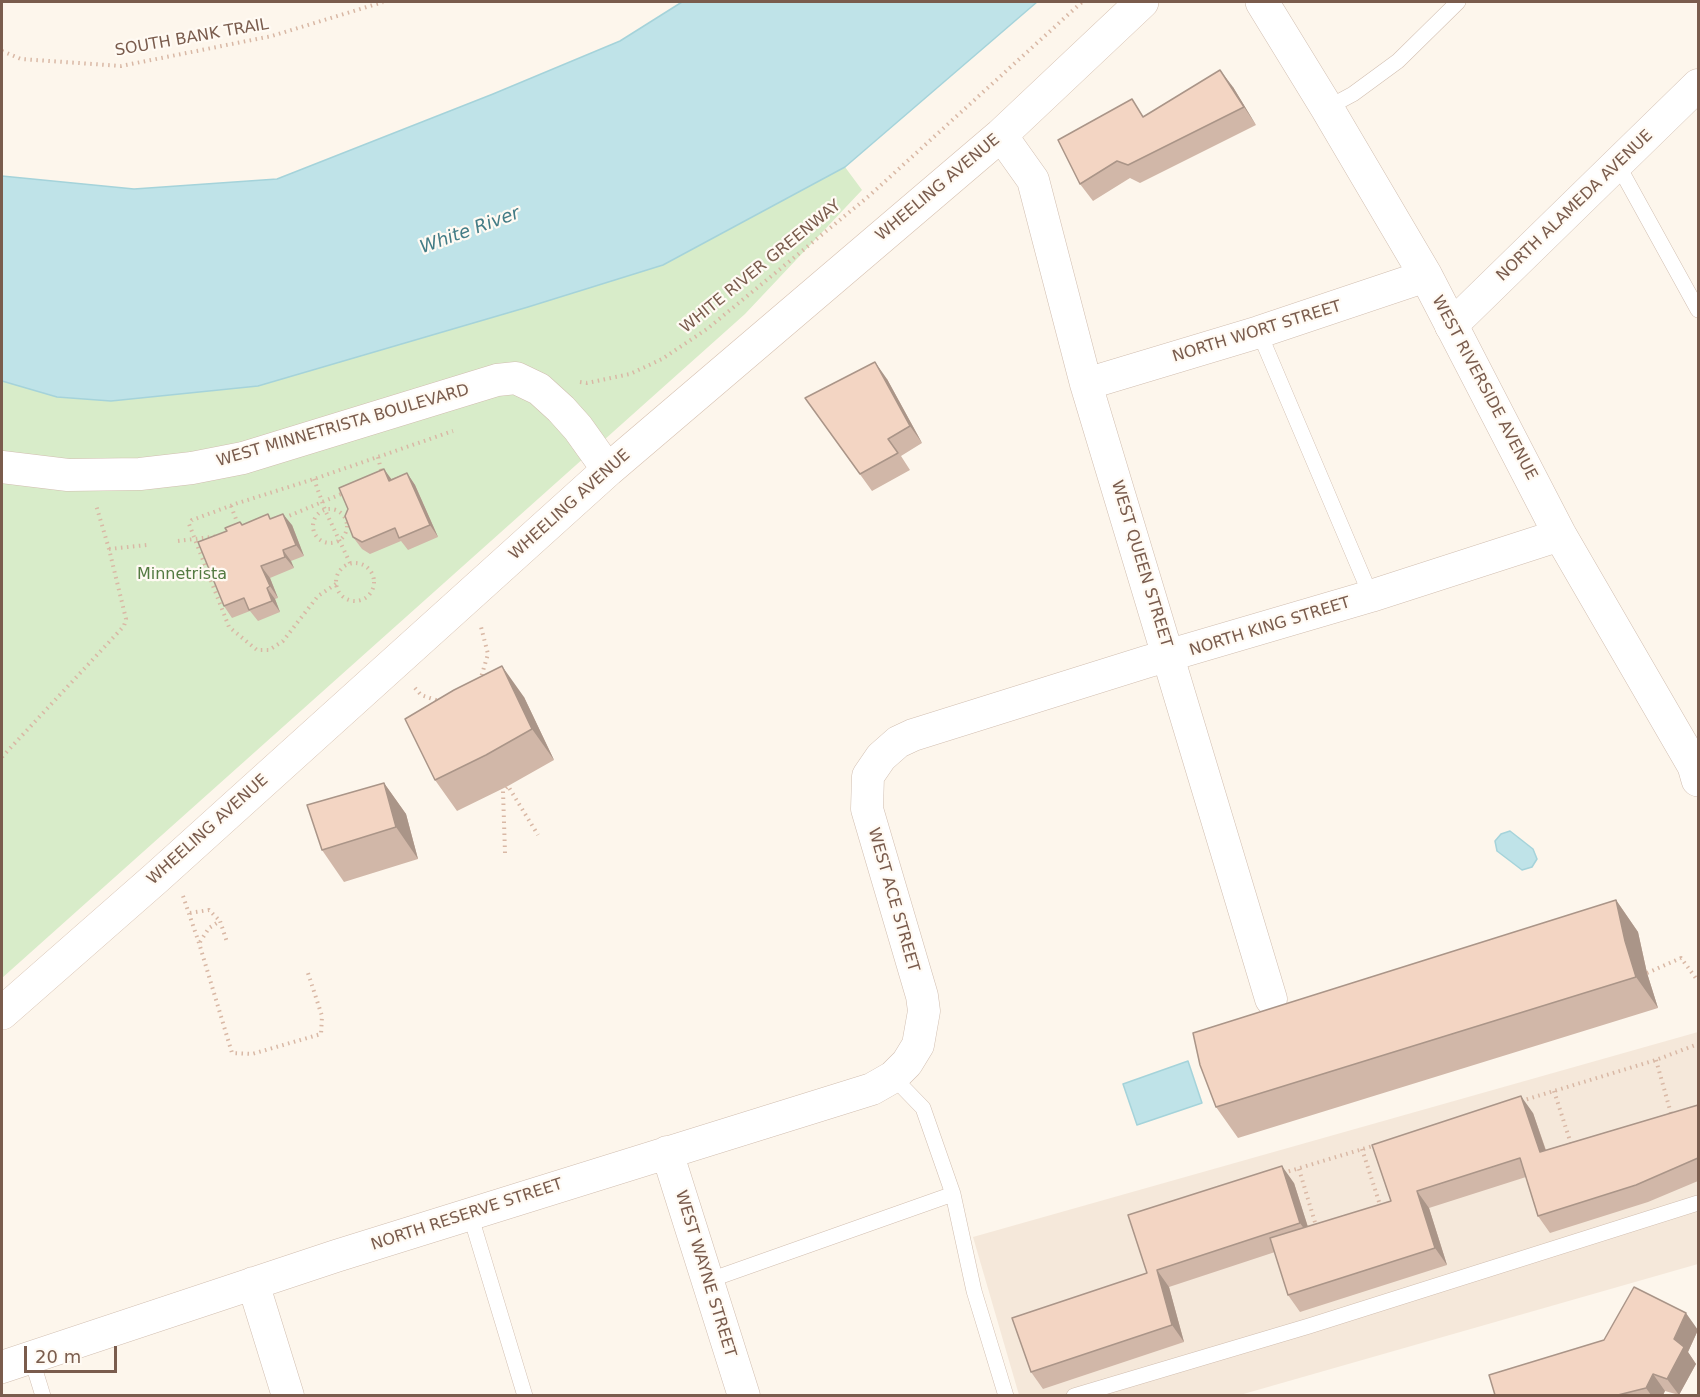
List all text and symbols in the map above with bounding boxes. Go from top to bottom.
street label: SOUTH BANK TRAIL [114,15,270,61]
street label: NORTH ALAMEDA AVENUE [1493,126,1657,286]
street label: WHEELING AVENUE [872,131,1004,245]
street label: WHITE RIVER GREENWAY [677,196,845,338]
water label: White River [417,203,523,259]
street label: WEST RIVERSIDE AVENUE [1427,293,1541,483]
street label: NORTH WORT STREET [1170,297,1344,367]
street label: WEST MINNETRISTA BOULEVARD [214,381,472,471]
street label: WHEELING AVENUE [506,446,634,564]
street label: WEST QUEEN STREET [1106,478,1176,650]
park label: Minnetrista [137,565,227,585]
street label: NORTH KING STREET [1187,593,1353,661]
street label: WHEELING AVENUE [144,771,272,889]
street label: WEST ACE STREET [863,826,923,974]
street label: NORTH RESERVE STREET [369,1175,565,1255]
street label: WEST WAYNE STREET [670,1188,740,1360]
scale bar [27,1334,120,1372]
text: 20 m [35,1346,81,1367]

